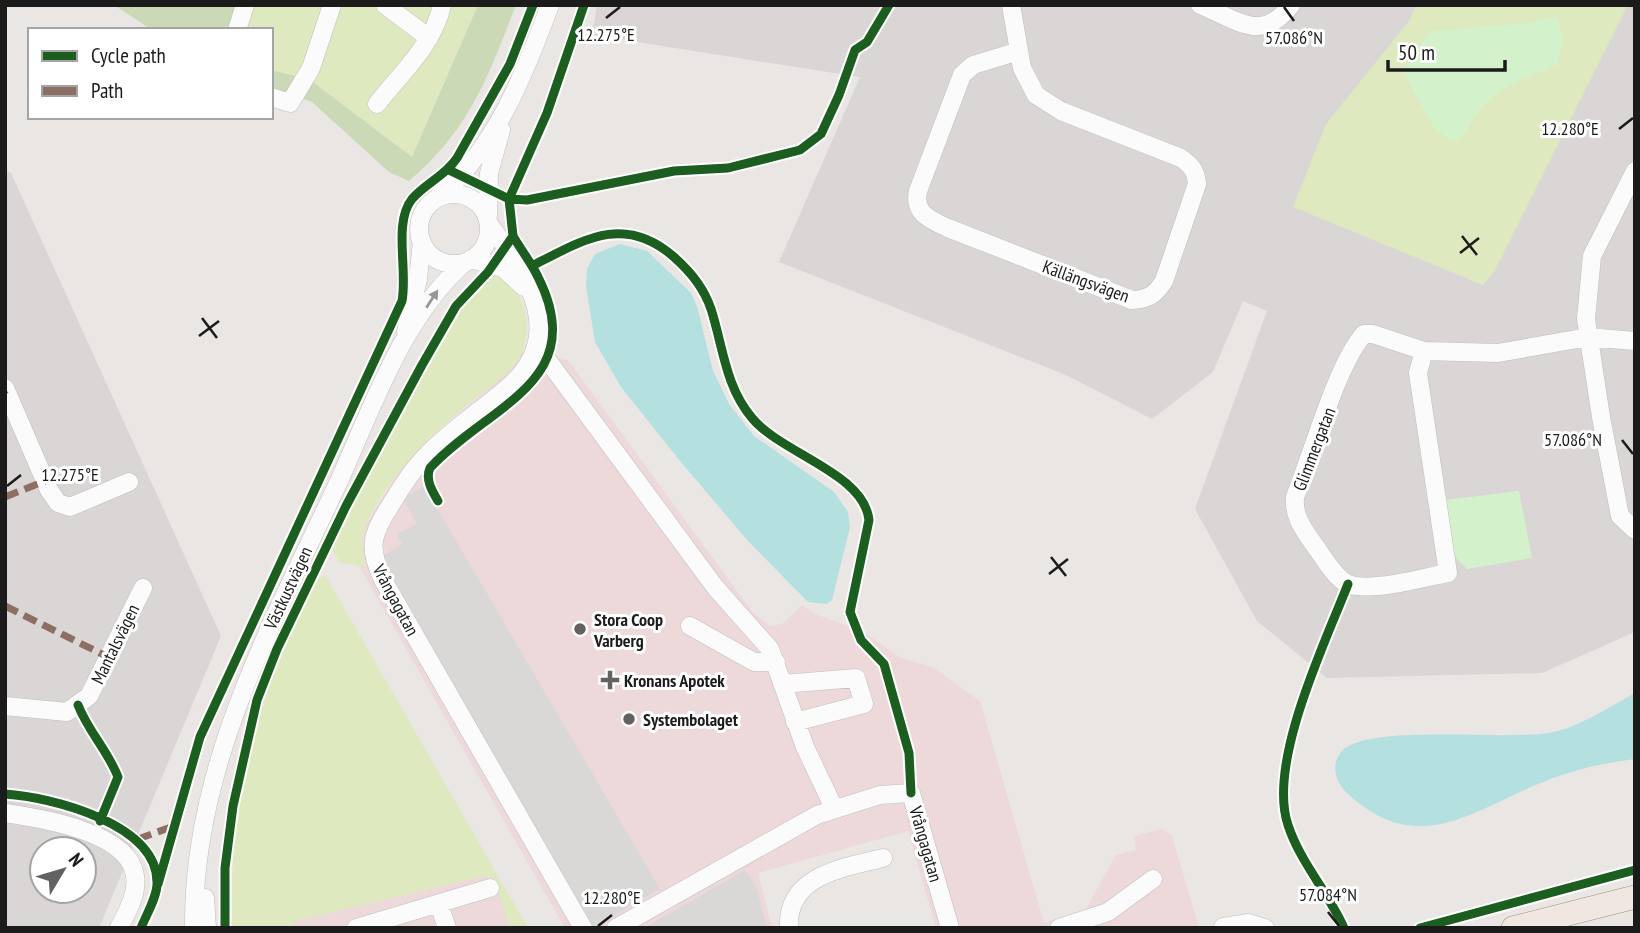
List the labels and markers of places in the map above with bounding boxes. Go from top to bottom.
place label: Stora Coop Varberg [593,608,663,652]
marker: Stora Coop Varberg [572,621,588,637]
place label: Kronans Apotek [624,669,725,692]
marker: Kronans Apotek [602,672,618,688]
place label: Systembolaget [643,708,739,731]
marker: Systembolaget [621,711,637,727]

